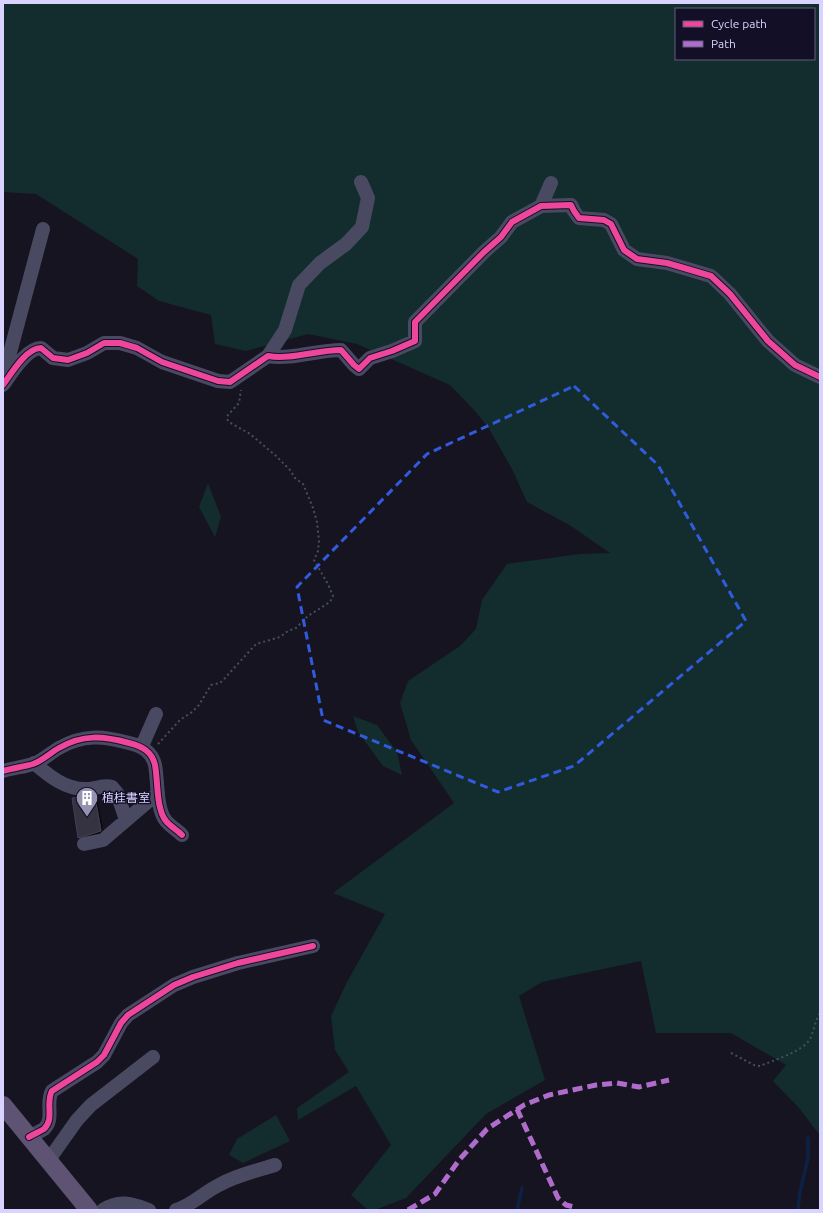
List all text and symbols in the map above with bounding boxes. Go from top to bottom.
legend [675,8,815,60]
text: Cycle path [711,17,767,30]
text: Path [711,37,736,50]
building icon: 植桂書室 [74,785,100,818]
place label: 植桂書室 [102,791,150,804]

